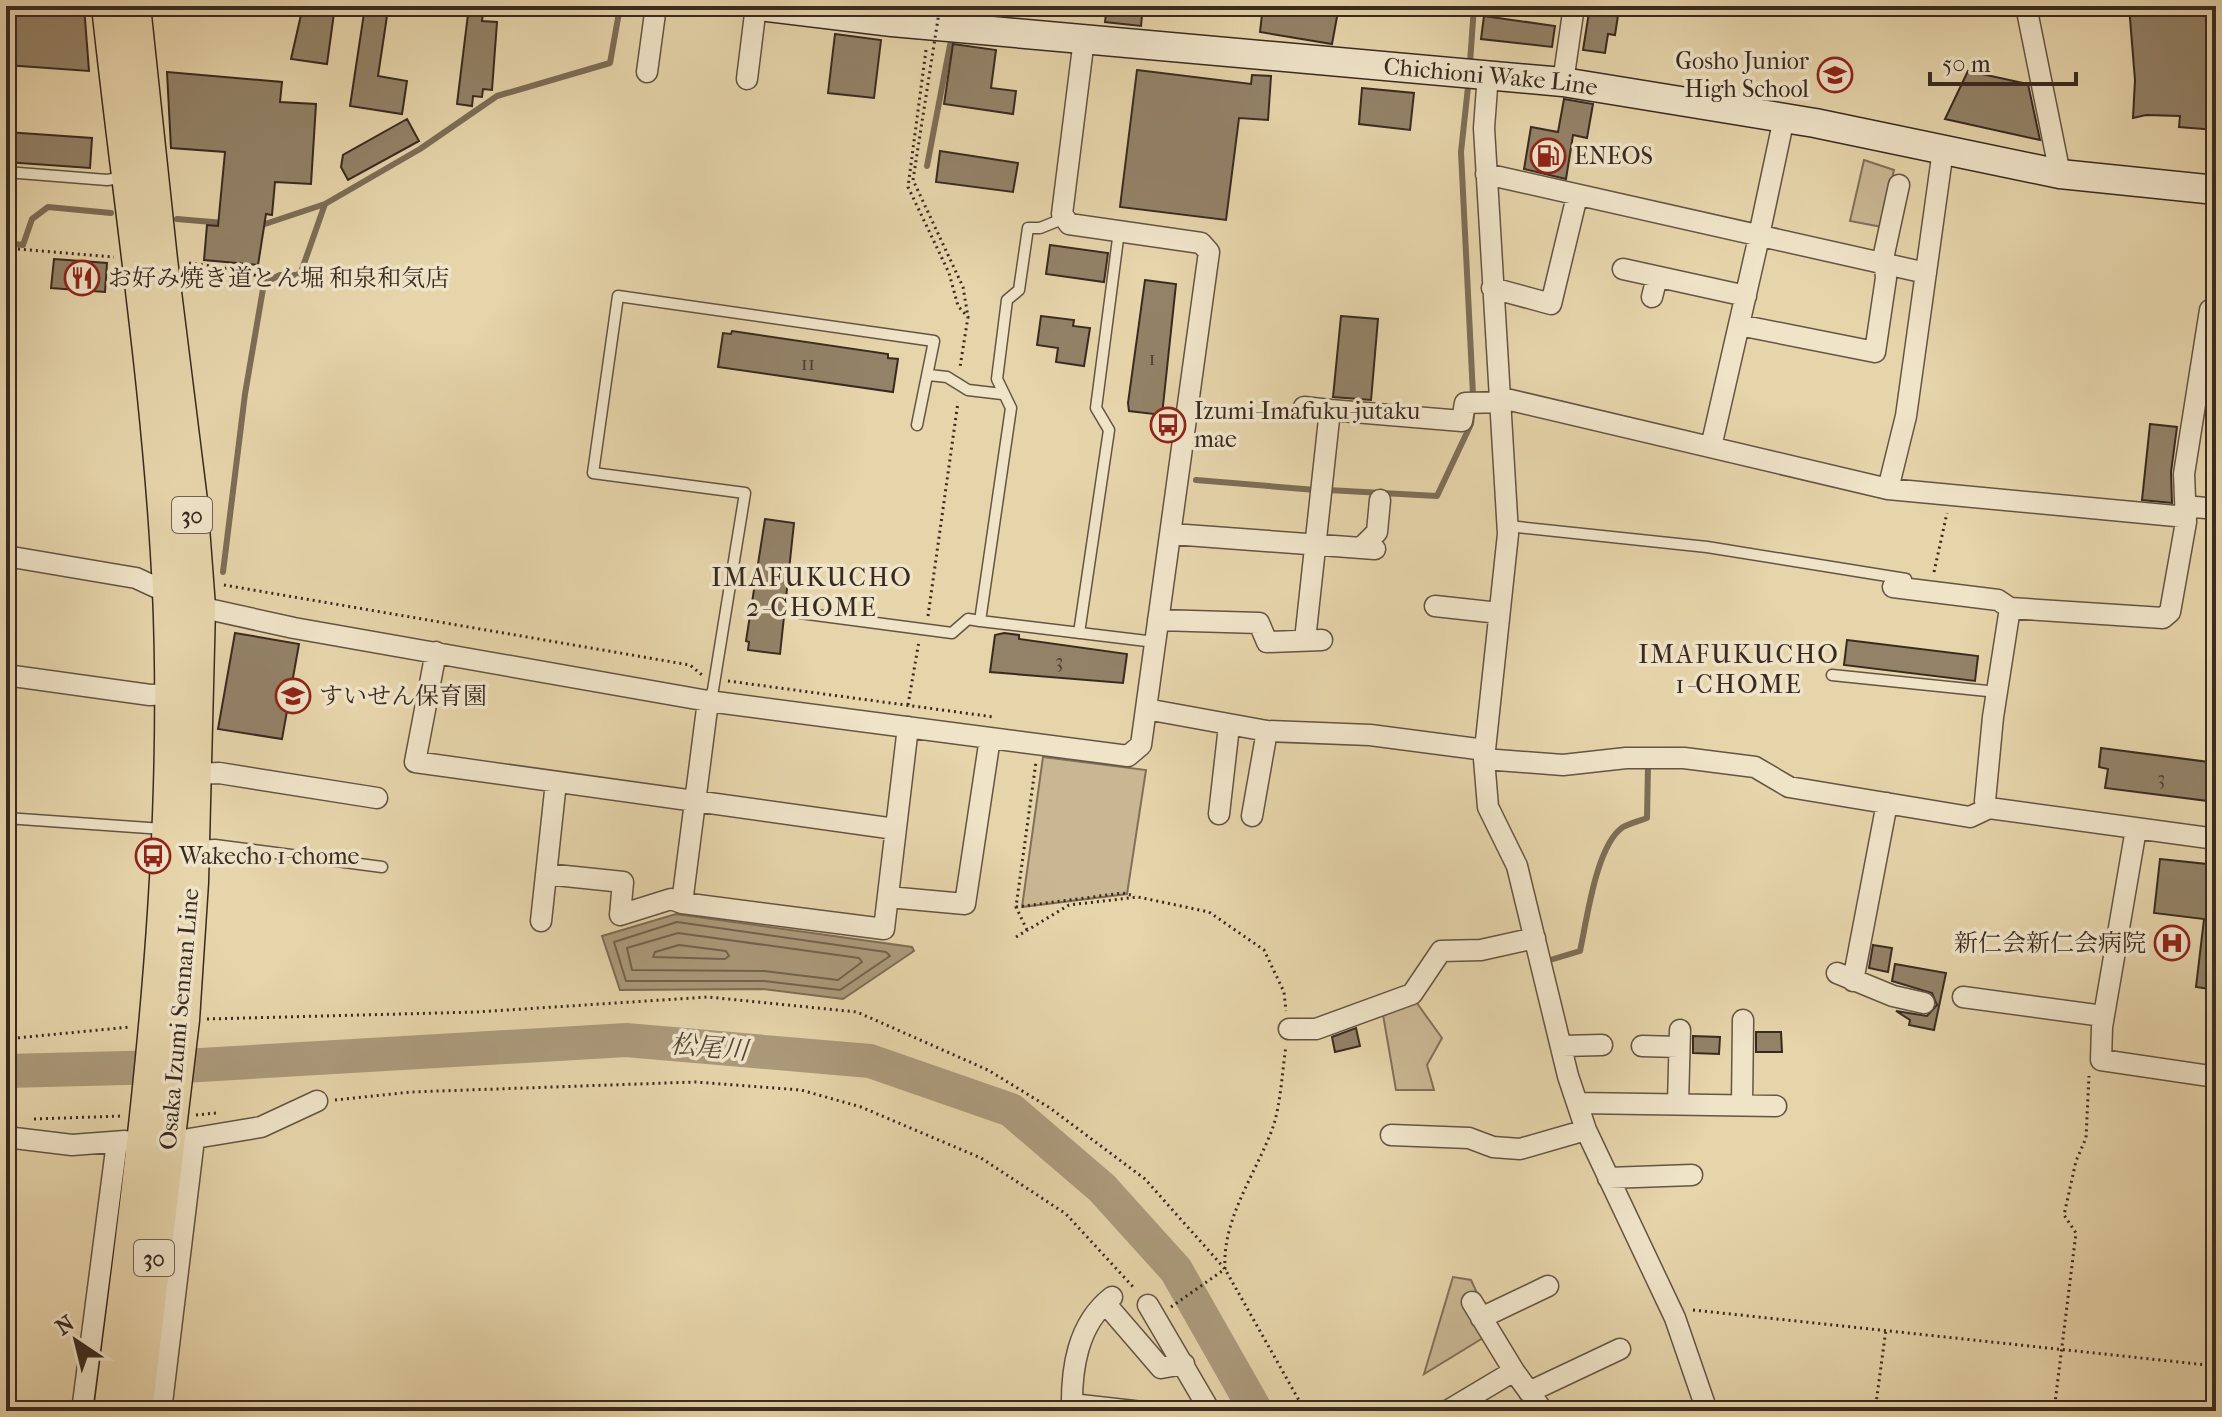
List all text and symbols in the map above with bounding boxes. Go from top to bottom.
scale bar [1930,36,2076,86]
place label: Gosho Junior High School [1675,47,1810,103]
text: 50 m [1942,50,1991,78]
street label: Chichioni Wake Line [1382,52,1600,101]
school or university icon: Gosho Junior High School [1816,56,1854,94]
fuel station icon: ENEOS [1529,137,1567,175]
place label: ENEOS [1574,142,1653,170]
restaurant icon: お好み焼き道とん堀 和泉和気店 [63,259,101,297]
place label: お好み焼き道とん堀 和泉和気店 [108,264,449,292]
house number: 1 [1148,347,1156,370]
house number: 11 [801,352,815,375]
place label: Izumi-Imafuku-jutaku mae [1194,397,1421,453]
bus stop icon: Izumi-Imafuku-jutaku mae [1149,406,1187,444]
road number: 30 [172,497,212,533]
district label: IMAFUKUCHO 2-CHOME [711,562,913,623]
district label: IMAFUKUCHO 1-CHOME [1638,639,1840,700]
house number: 3 [1055,650,1063,673]
school or university icon: すいせん保育園 [274,677,312,715]
place label: すいせん保育園 [319,682,487,710]
house number: 3 [2157,767,2165,790]
bus stop icon: Wakecho 1-chome [134,837,172,875]
place label: Wakecho 1-chome [178,842,360,870]
street label: Osaka Izumi Sennan Line [154,887,204,1151]
hospital icon: 新仁会新仁会病院 [2153,924,2191,962]
place label: 新仁会新仁会病院 [1954,929,2146,957]
water label: 松尾川 [669,1029,752,1067]
road number: 30 [134,1240,174,1276]
north arrow [36,1301,116,1381]
text: N [51,1310,80,1341]

